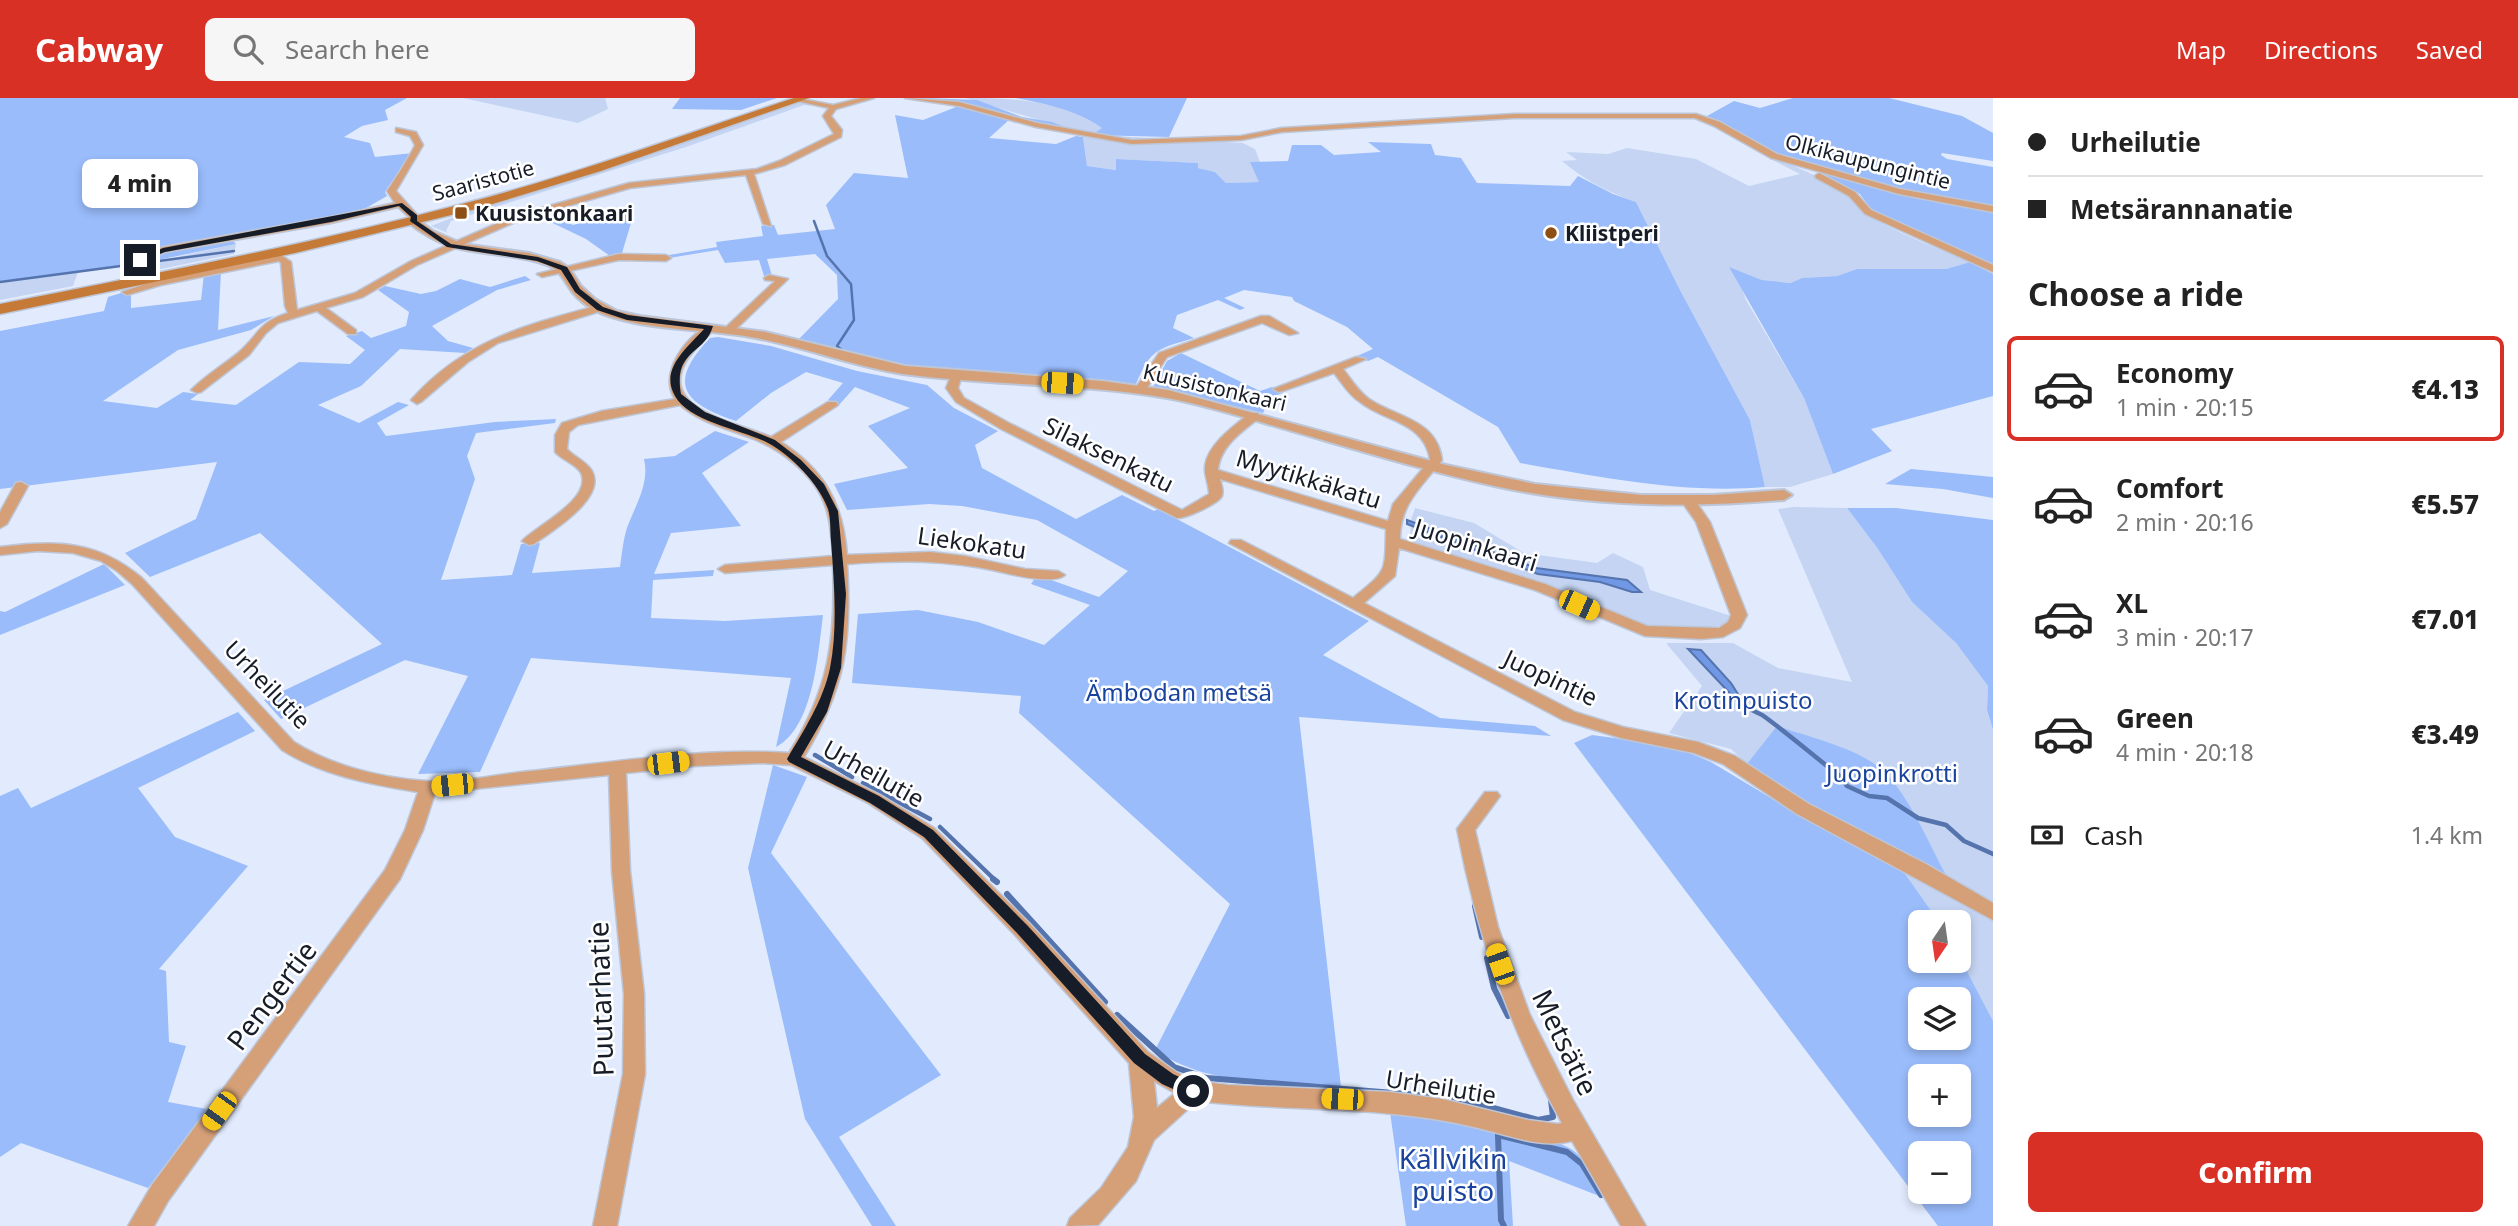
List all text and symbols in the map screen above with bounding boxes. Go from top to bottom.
search box [205,18,695,81]
text: Cabway [35,27,163,72]
icon: search [229,30,267,68]
text: Search here [285,31,430,67]
text: Map [2176,33,2226,66]
text: Directions [2264,33,2378,66]
text: Saved [2416,33,2483,66]
text: Urheilutie [2070,124,2201,160]
street label: Olkikaupungintie [1782,127,1954,195]
street label: Saaristotie [429,153,537,207]
callout: 4 min [82,158,198,208]
text: 4 min [108,167,172,199]
text: Metsärannanatie [2070,191,2293,227]
place label: Kuusistonkaari [475,199,633,227]
marker: Kuusistonkaari [453,205,469,221]
place label: Kliistperi [1565,219,1659,247]
marker: Kliistperi [1543,225,1559,241]
route end [124,244,156,276]
text: Choose a ride [2028,272,2244,315]
text: Economy [2116,355,2234,391]
street label: Kuusistonkaari [1140,357,1290,417]
icon: car [2032,357,2095,420]
car [1041,371,1084,395]
text: €4.13 [2411,371,2479,407]
text: 1 min · 20:15 [2116,391,2254,423]
street label: Silaksenkatu [1038,408,1180,500]
street label: Myytikkäkatu [1232,440,1386,516]
text: Comfort [2116,470,2224,506]
icon: car [2032,472,2095,535]
text: €5.57 [2411,486,2479,522]
text: 2 min · 20:16 [2116,506,2254,538]
street label: Juopinkaari [1408,509,1542,578]
street label: Liekokatu [916,518,1028,566]
text: XL [2116,585,2148,621]
car [1556,587,1603,623]
icon: car [2032,587,2095,650]
text: €7.01 [2411,601,2479,637]
text: 3 min · 20:17 [2116,621,2254,653]
street label: Urheilutie [217,632,319,736]
street label: Juopintie [1497,640,1603,713]
park label: Ämbodan metsä [1086,675,1272,708]
park label: Krotinpuisto [1674,683,1812,716]
text: Green [2116,700,2194,736]
icon: car [2032,702,2095,765]
text: €3.49 [2411,716,2479,752]
street label: Urheilutie [817,732,931,814]
text: 4 min · 20:18 [2116,736,2254,768]
car [646,750,691,776]
park label: Juopinkrotti [1824,756,1958,789]
car [431,772,474,798]
icon: cash [2028,816,2066,854]
text: Cash [2084,817,2144,853]
text: 1.4 km [2411,819,2483,851]
north arrow [1908,910,1970,973]
map controls [1908,910,1971,1204]
street label: Puutarhatie [578,921,622,1077]
street label: Pengertie [217,933,325,1057]
car [1484,941,1517,987]
street label: Metsätie [1524,983,1608,1101]
button: layers [1908,987,1971,1050]
street label: Urheilutie [1383,1061,1499,1111]
button: + [1908,1064,1971,1127]
route start [1177,1075,1209,1107]
car [199,1088,240,1134]
car [1321,1088,1364,1110]
button: Confirm [2028,1132,2483,1212]
park label: Källvikin puisto [1399,1139,1507,1209]
button: − [1908,1141,1971,1204]

